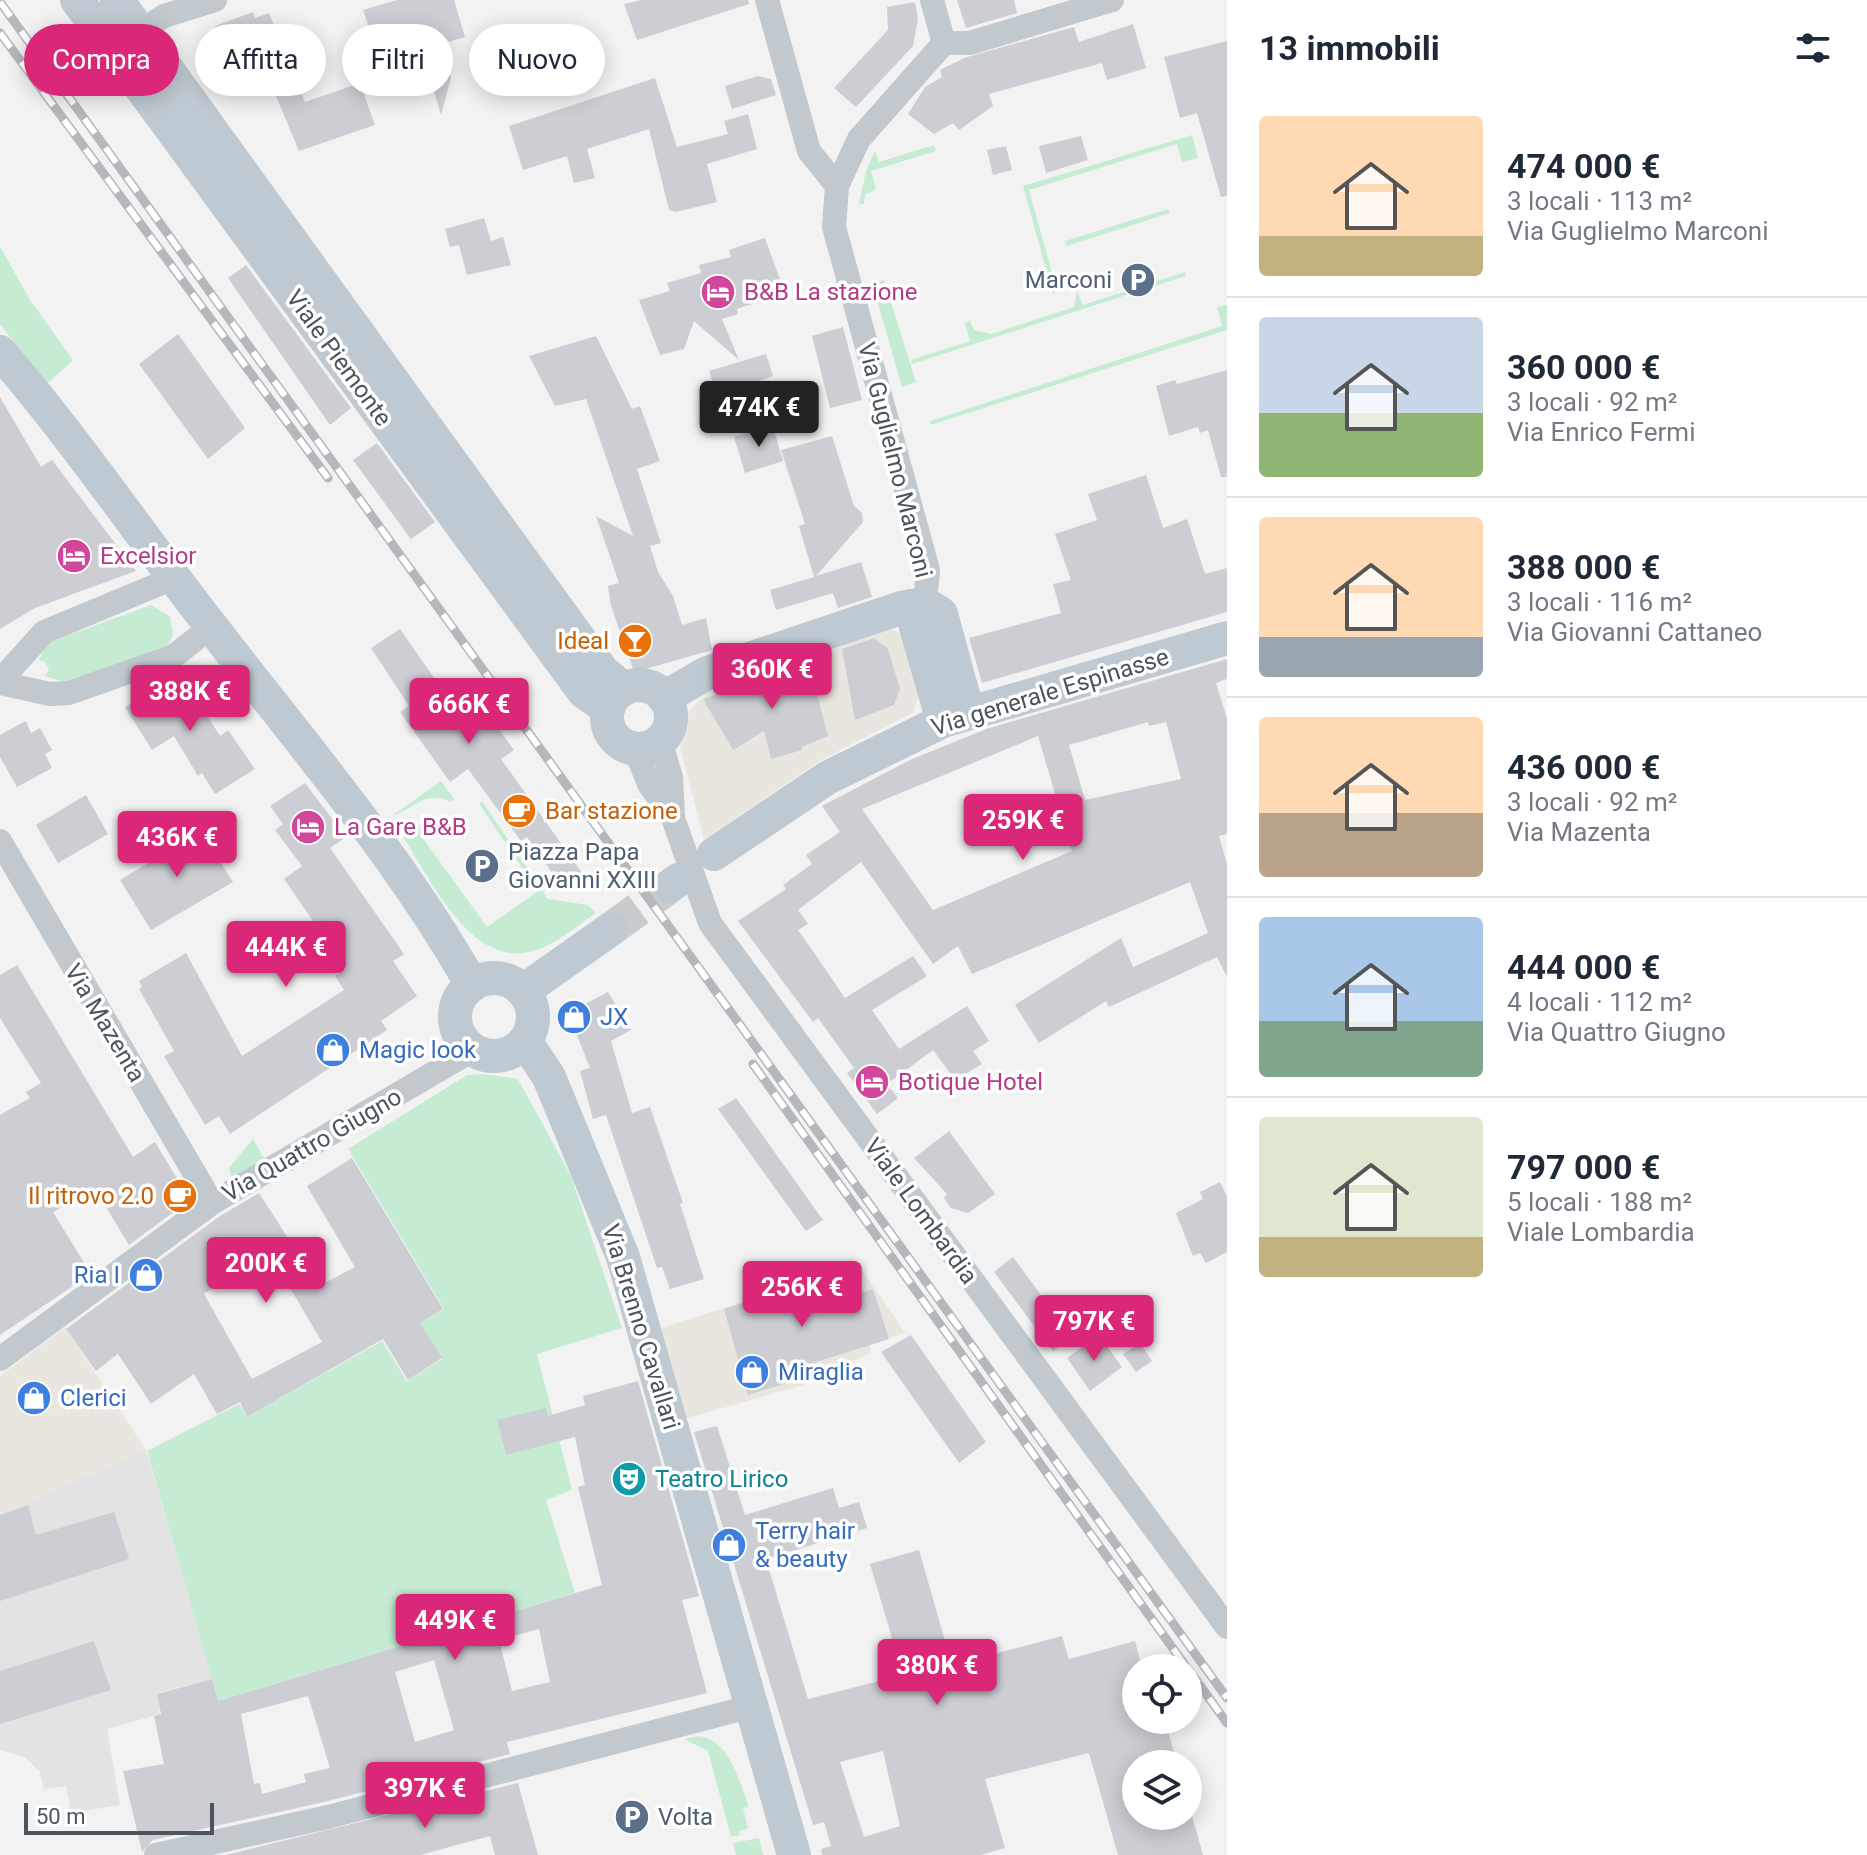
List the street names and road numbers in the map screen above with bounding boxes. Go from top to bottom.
street label: Viale Piemonte [280,285,398,431]
street label: Via Guglielmo Marconi [852,340,938,580]
street label: Via generale Espinasse [928,643,1172,741]
street label: Via Mazenta [59,959,151,1087]
street label: Via Quattro Giugno [218,1082,406,1208]
street label: Viale Lombardia [859,1133,983,1289]
street label: Via Brenno Cavallari [596,1221,686,1433]

